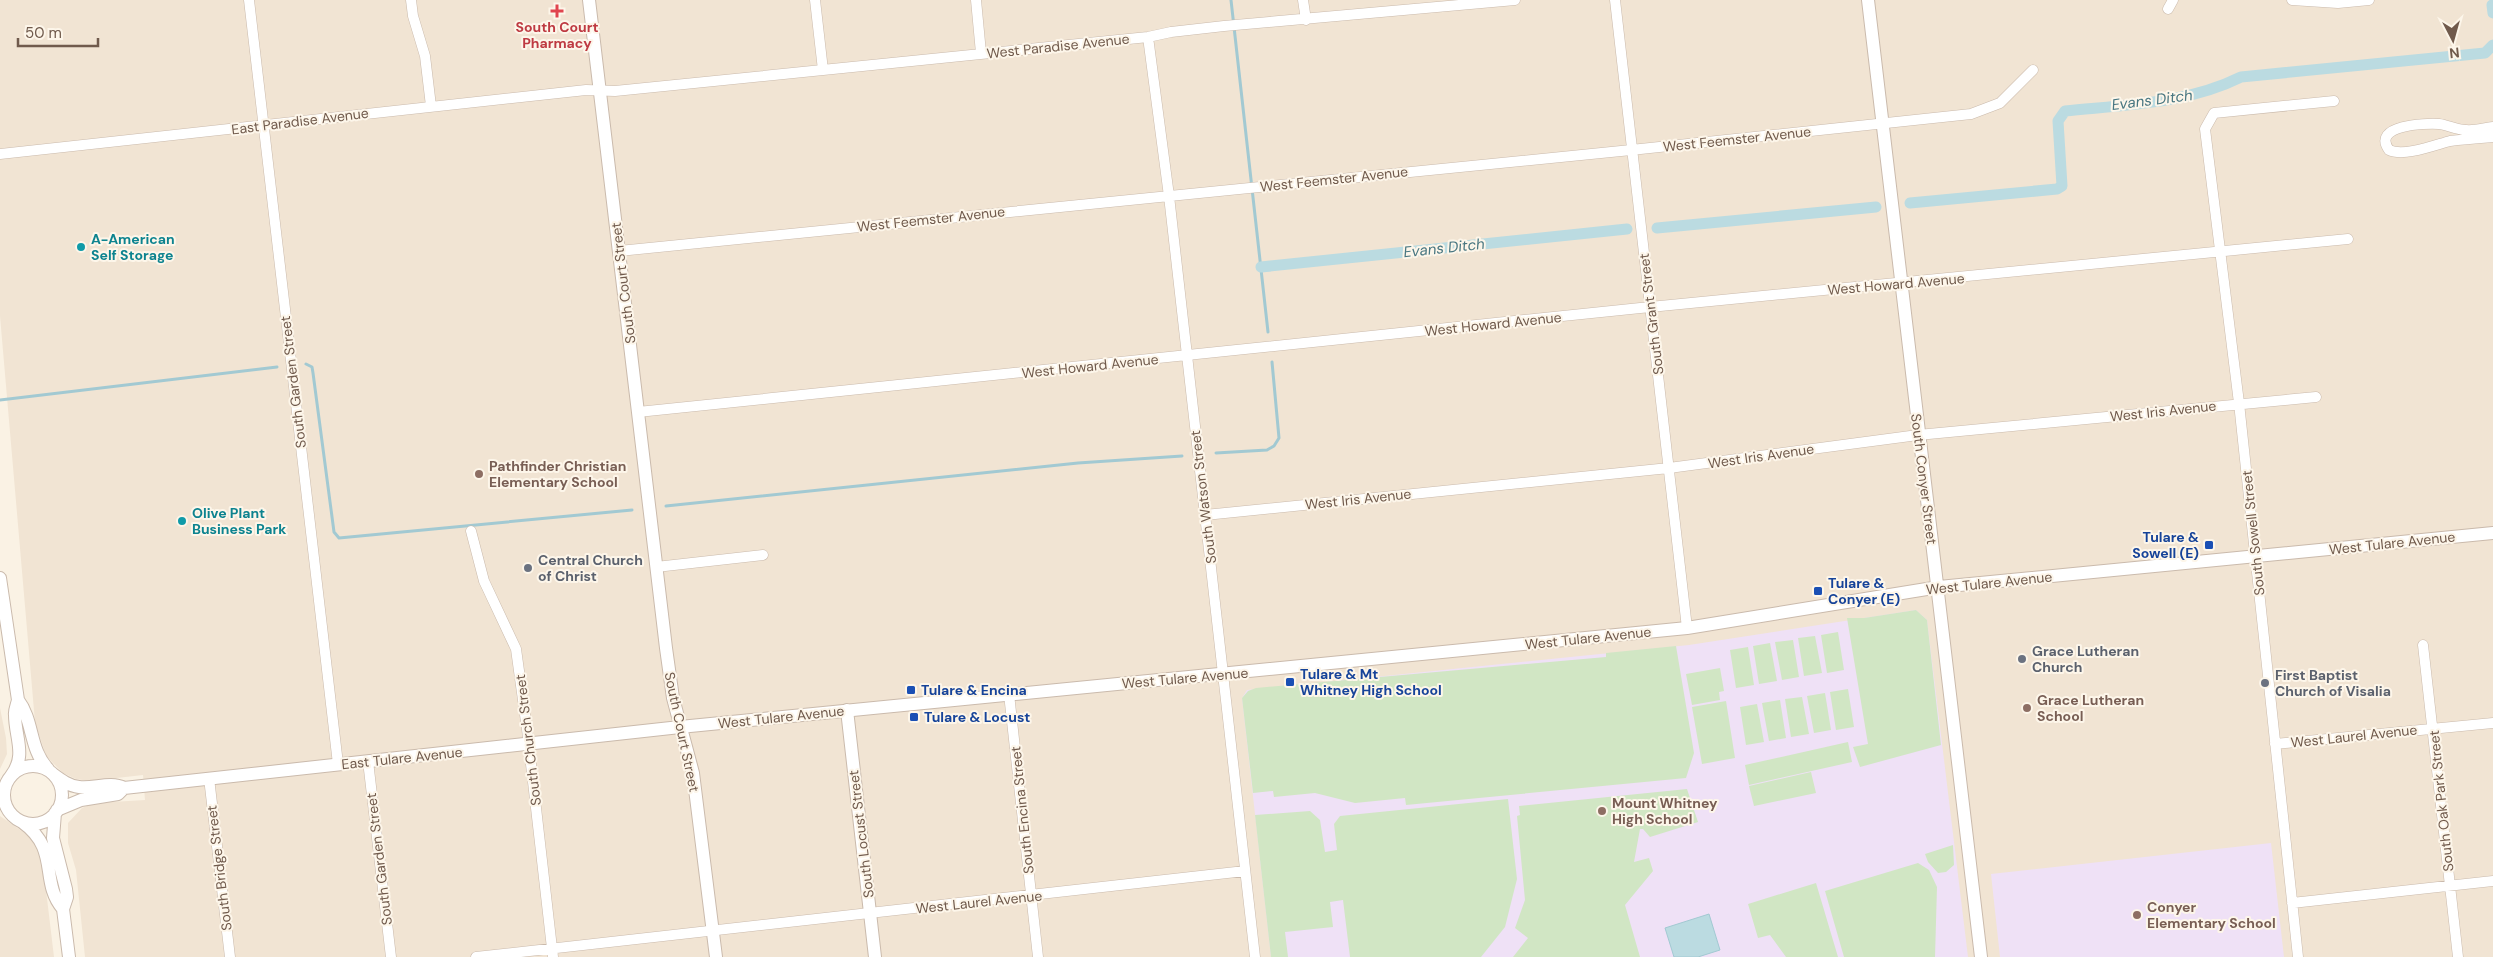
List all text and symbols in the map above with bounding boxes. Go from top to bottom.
marker: South Court Pharmacy [551,5,563,17]
scale bar [18,15,98,47]
north arrow [2428,15,2478,65]
place label: South Court Pharmacy [516,18,598,52]
text: 50 m [25,23,62,43]
street label: West Paradise Avenue [986,30,1130,62]
text: N [2448,43,2460,62]
water label: Evans Ditch [2110,85,2194,115]
street label: East Paradise Avenue [230,104,370,138]
street label: West Feemster Avenue [1662,122,1812,156]
street label: West Feemster Avenue [1259,162,1409,196]
street label: West Feemster Avenue [856,202,1006,236]
street label: South Court Street [607,221,639,345]
place label: A-American Self Storage [91,230,175,264]
water label: Evans Ditch [1402,234,1486,262]
marker: A-American Self Storage [75,241,87,253]
street label: South Grant Street [1635,252,1667,376]
street label: West Howard Avenue [1827,269,1965,299]
street label: West Howard Avenue [1424,308,1562,340]
street label: South Garden Street [276,315,310,449]
street label: West Howard Avenue [1021,350,1159,382]
street label: West Iris Avenue [2109,396,2217,426]
street label: South Conyer Street [1907,413,1941,545]
street label: South Watson Street [1186,429,1220,565]
street label: West Iris Avenue [1707,440,1815,472]
place label: Pathfinder Christian Elementary School [489,457,626,491]
marker: Pathfinder Christian Elementary School [473,468,485,480]
street label: South Sowell Street [2237,469,2269,597]
street label: West Iris Avenue [1304,484,1412,514]
place label: Olive Plant Business Park [192,504,286,538]
marker: Olive Plant Business Park [176,515,188,527]
street label: West Tulare Avenue [2328,527,2456,559]
place label: Tulare & Sowell (E) [2132,528,2199,562]
marker: Tulare & Sowell (E) [2203,539,2215,551]
place label: Central Church of Christ [538,551,643,585]
marker: Central Church of Christ [522,562,534,574]
street label: West Tulare Avenue [1925,567,2053,599]
place label: Tulare & Conyer (E) [1828,574,1900,608]
marker: Tulare & Conyer (E) [1812,585,1824,597]
street label: West Tulare Avenue [1524,622,1652,654]
place label: Grace Lutheran Church [2032,642,2139,676]
marker: Grace Lutheran Church [2016,653,2028,665]
street label: West Tulare Avenue [1121,664,1249,692]
place label: Tulare & Mt Whitney High School [1300,665,1442,699]
place label: First Baptist Church of Visalia [2275,666,2391,700]
street label: South Court Street [660,670,704,794]
street label: South Church Street [511,673,545,807]
marker: Tulare & Mt Whitney High School [1284,676,1296,688]
marker: First Baptist Church of Visalia [2259,677,2271,689]
place label: Tulare & Encina [921,681,1027,699]
marker: Tulare & Encina [905,684,917,696]
place label: Grace Lutheran School [2037,691,2144,725]
street label: West Tulare Avenue [717,701,845,733]
marker: Grace Lutheran School [2021,702,2033,714]
place label: Tulare & Locust [924,708,1030,726]
marker: Tulare & Locust [908,711,920,723]
street label: West Laurel Avenue [2290,720,2418,752]
street label: South Oak Park Street [2425,729,2457,873]
street label: East Tulare Avenue [341,743,463,773]
street label: South Encina Street [1006,745,1038,875]
street label: South Locust Street [844,769,878,899]
street label: South Garden Street [362,792,396,926]
place label: Mount Whitney High School [1612,794,1718,828]
street label: South Bridge Street [202,804,236,932]
marker: Mount Whitney High School [1596,805,1608,817]
street label: West Laurel Avenue [915,886,1043,918]
place label: Conyer Elementary School [2147,898,2276,932]
marker: Conyer Elementary School [2131,909,2143,921]

